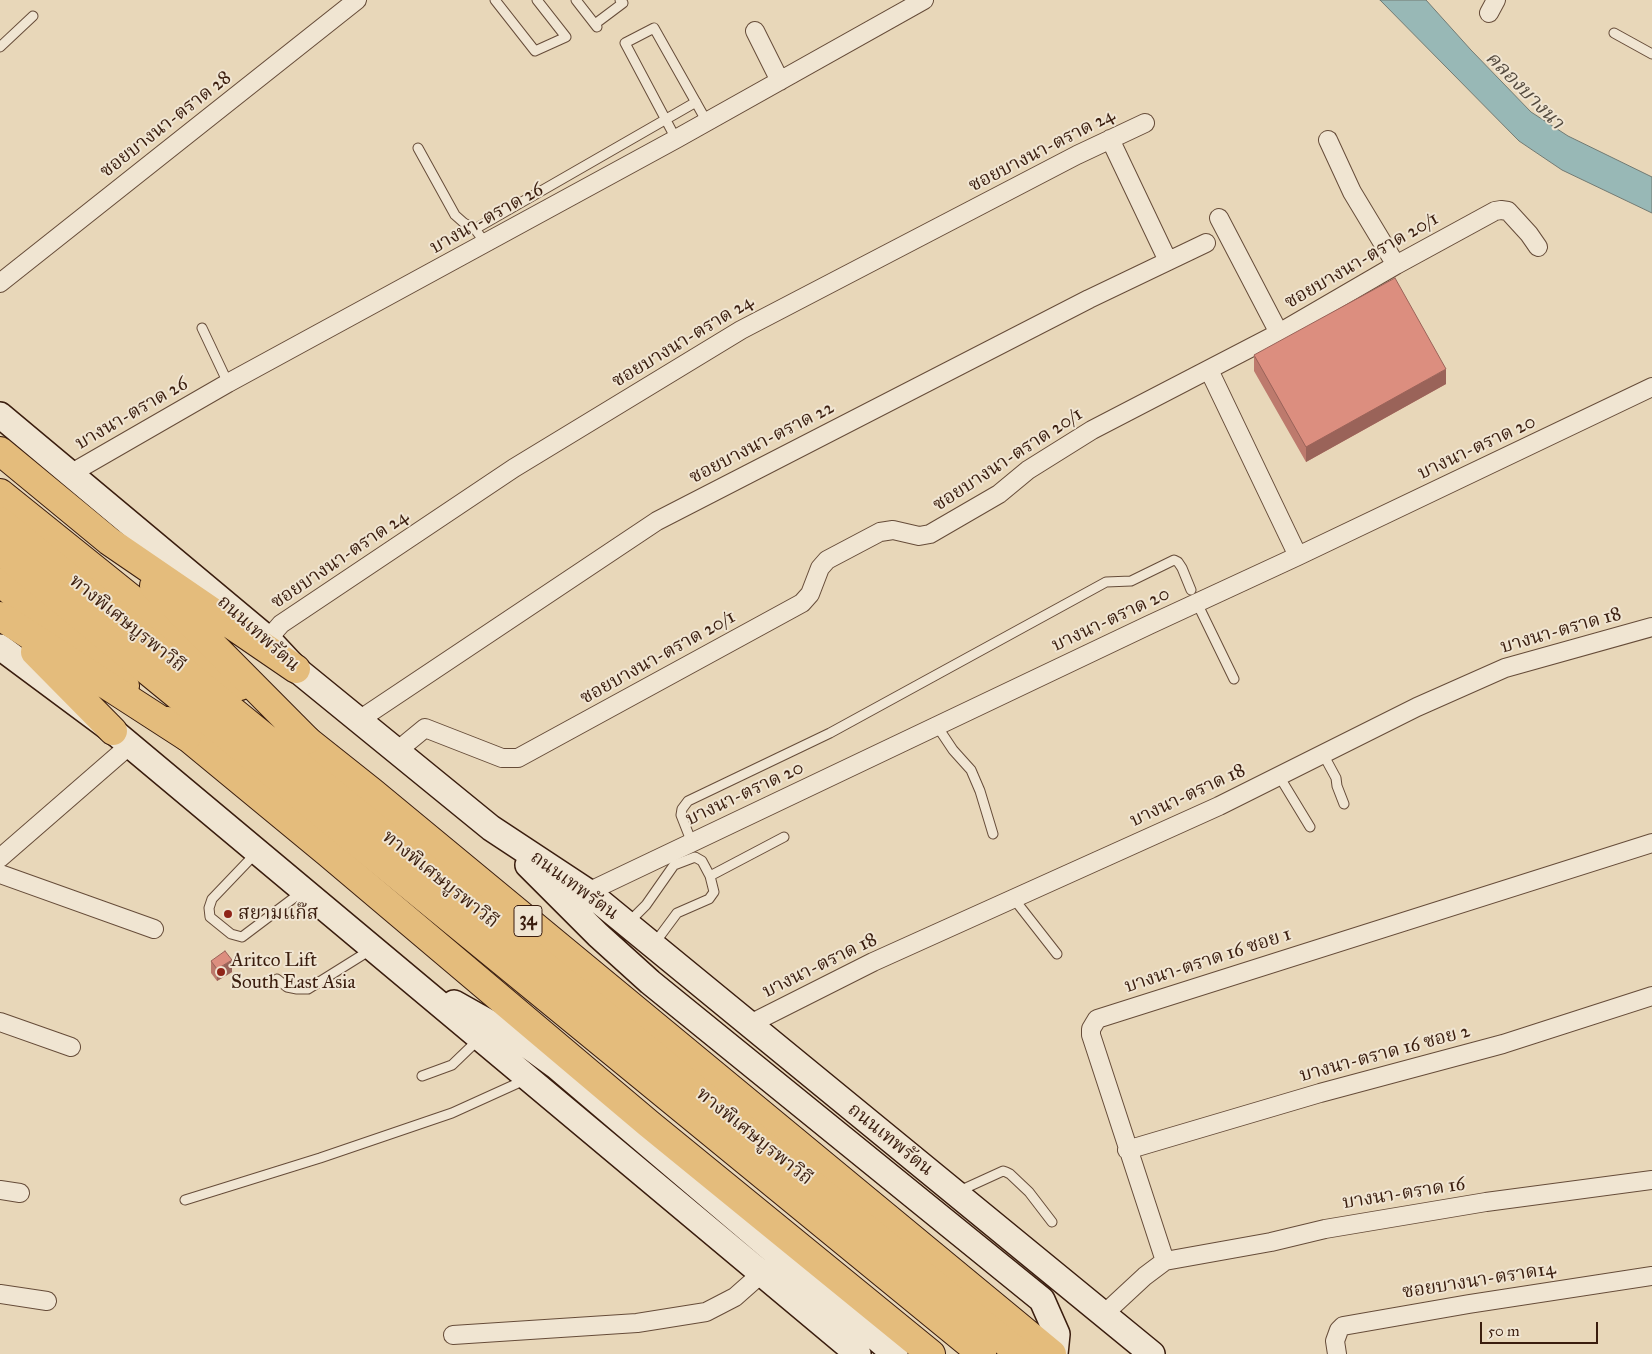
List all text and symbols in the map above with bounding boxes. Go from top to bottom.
water label: คลองบางนา [1480,47,1568,135]
street label: ซอยบางนา-ตราด 28 [96,67,236,183]
street label: ซอยบางนา-ตราด 24 [965,104,1119,198]
street label: บางนา-ตราด 26 [426,179,548,259]
street label: ซอยบางนา-ตราด 20/1 [1281,208,1443,314]
street label: ซอยบางนา-ตราด 24 [608,291,758,393]
street label: บางนา-ตราด 26 [72,373,192,455]
street label: ซอยบางนา-ตราด 22 [686,397,838,489]
street label: ซอยบางนา-ตราด 20/1 [929,403,1087,517]
street label: บางนา-ตราด 20 [1415,411,1539,485]
street label: ซอยบางนา-ตราด 24 [267,506,413,614]
street label: ทางพิเศษบูรพาวิถี [64,570,190,678]
street label: บางนา-ตราด 20 [1049,583,1173,657]
street label: ถนนเทพรัตน [212,591,304,677]
street label: บางนา-ตราด 18 [1498,603,1624,659]
street label: ซอยบางนา-ตราด 20/1 [576,606,740,710]
street label: บางนา-ตราด 20 [683,757,807,831]
street label: บางนา-ตราด 18 [1127,759,1249,833]
street label: ทางพิเศษบูรพาวิถี [377,826,503,934]
street label: ถนนเทพรัตน [525,846,623,926]
place label: สยามแก๊ส [238,903,318,925]
road number: 34 [514,906,542,936]
marker: สยามแก๊ส [222,908,234,920]
street label: บางนา-ตราด 16 ซอย 1 [1122,923,1294,999]
street label: บางนา-ตราด 18 [759,928,881,1004]
place label: Aritco Lift South East Asia [231,950,356,994]
marker: Aritco Lift South East Asia [215,966,227,978]
street label: บางนา-ตราด 16 ซอย 2 [1297,1020,1473,1088]
street label: ทางพิเศษบูรพาวิถี [691,1083,817,1191]
street label: ถนนเทพรัตน [843,1099,937,1181]
street label: บางนา-ตราด 16 [1341,1173,1467,1215]
street label: ซอยบางนา-ตราด14 [1401,1258,1557,1304]
scale bar [1482,1312,1600,1344]
text: 50 m [1488,1322,1520,1340]

